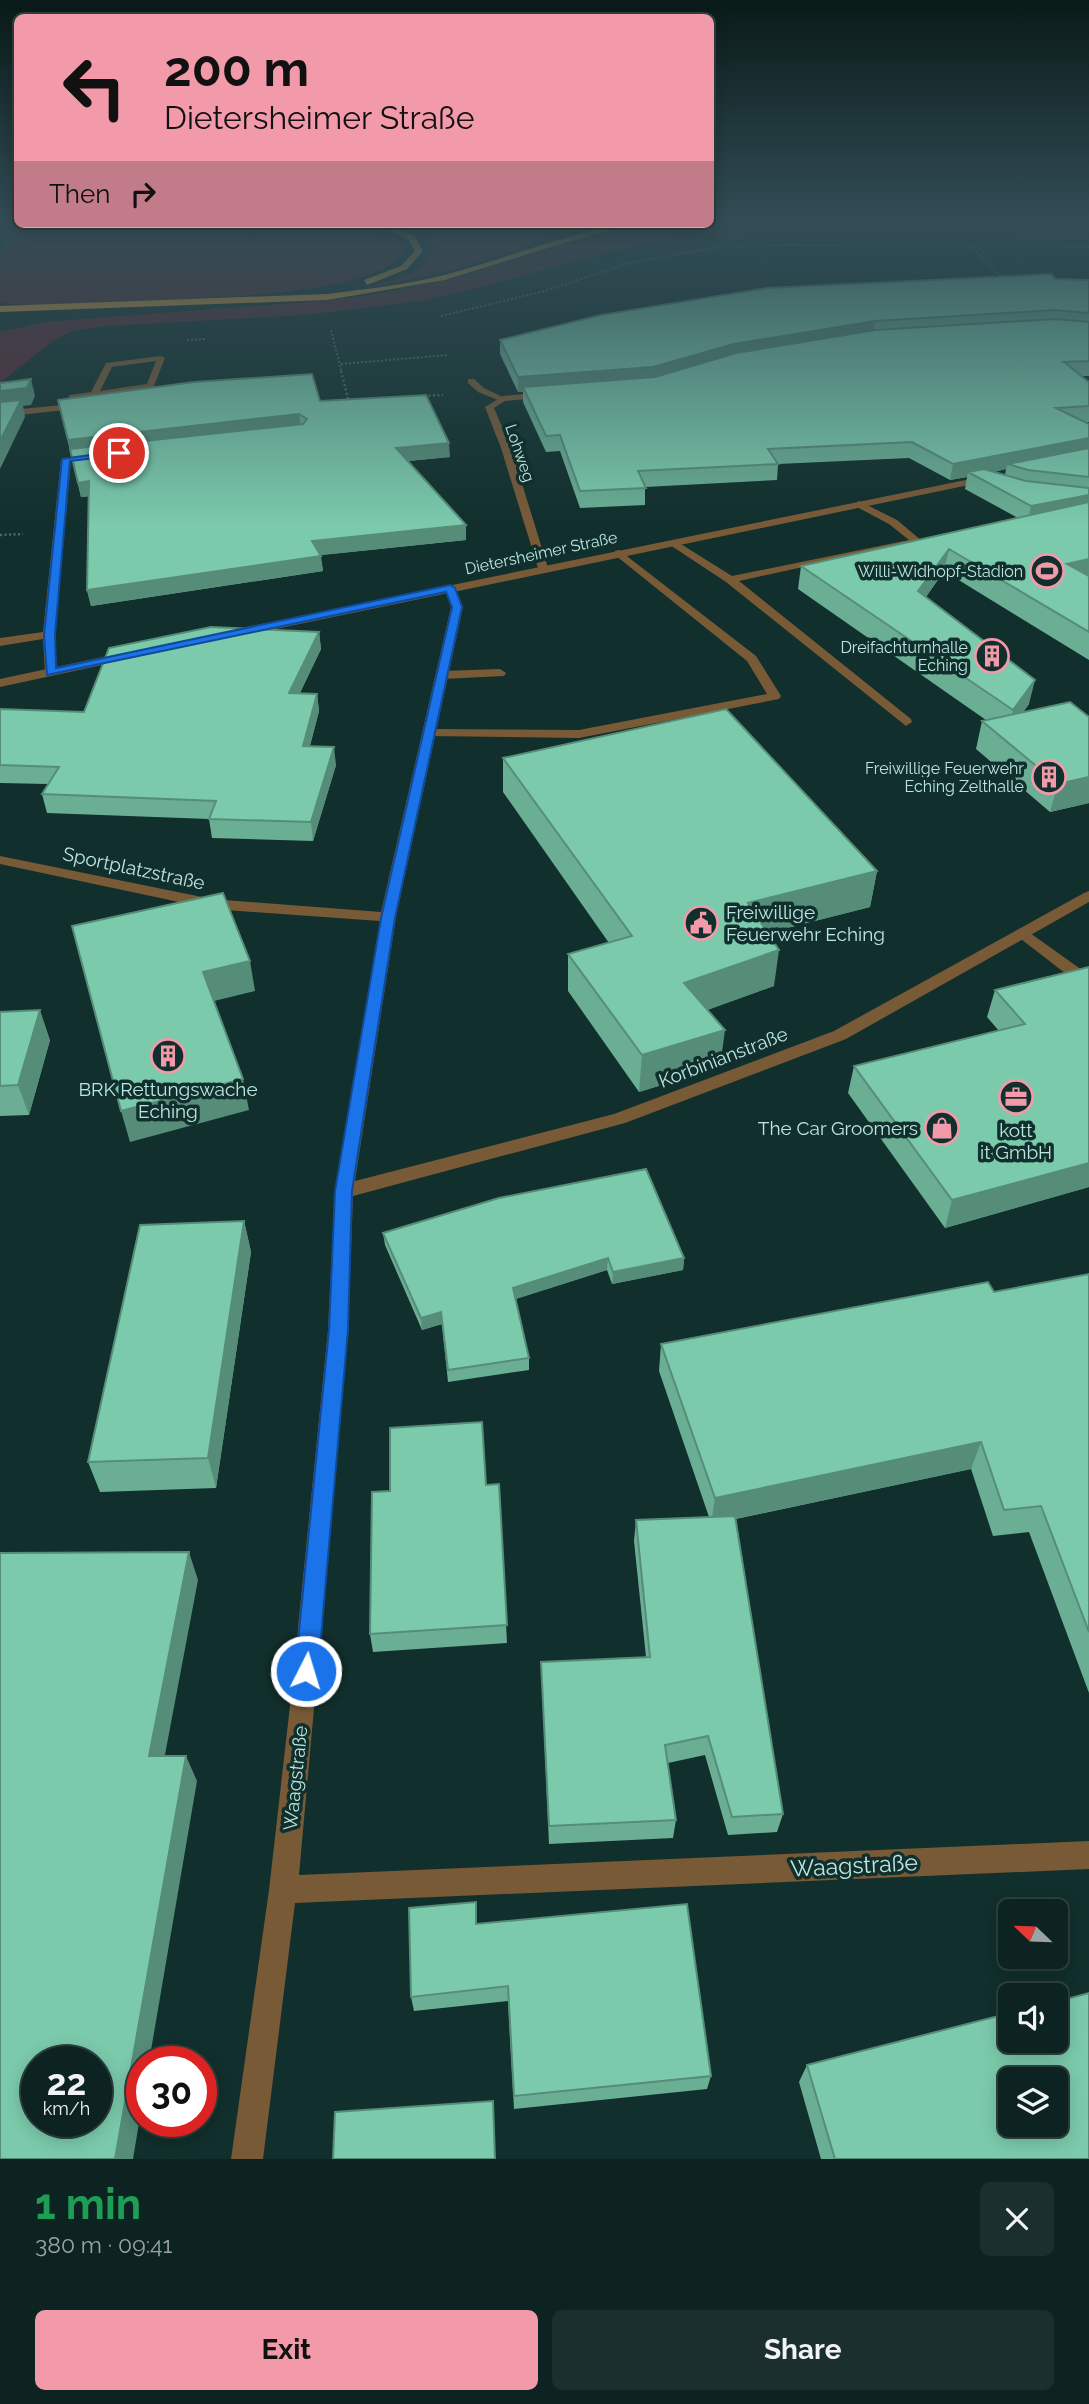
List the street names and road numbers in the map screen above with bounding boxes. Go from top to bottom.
street label: Lohweg [501,422,539,484]
street label: Dietersheimer Straße [463,528,619,578]
street label: Sportplatzstraße [61,842,207,894]
street label: Korbinianstraße [655,1022,791,1092]
street label: Waagstraße [279,1724,311,1832]
street label: Waagstraße [790,1848,918,1882]

